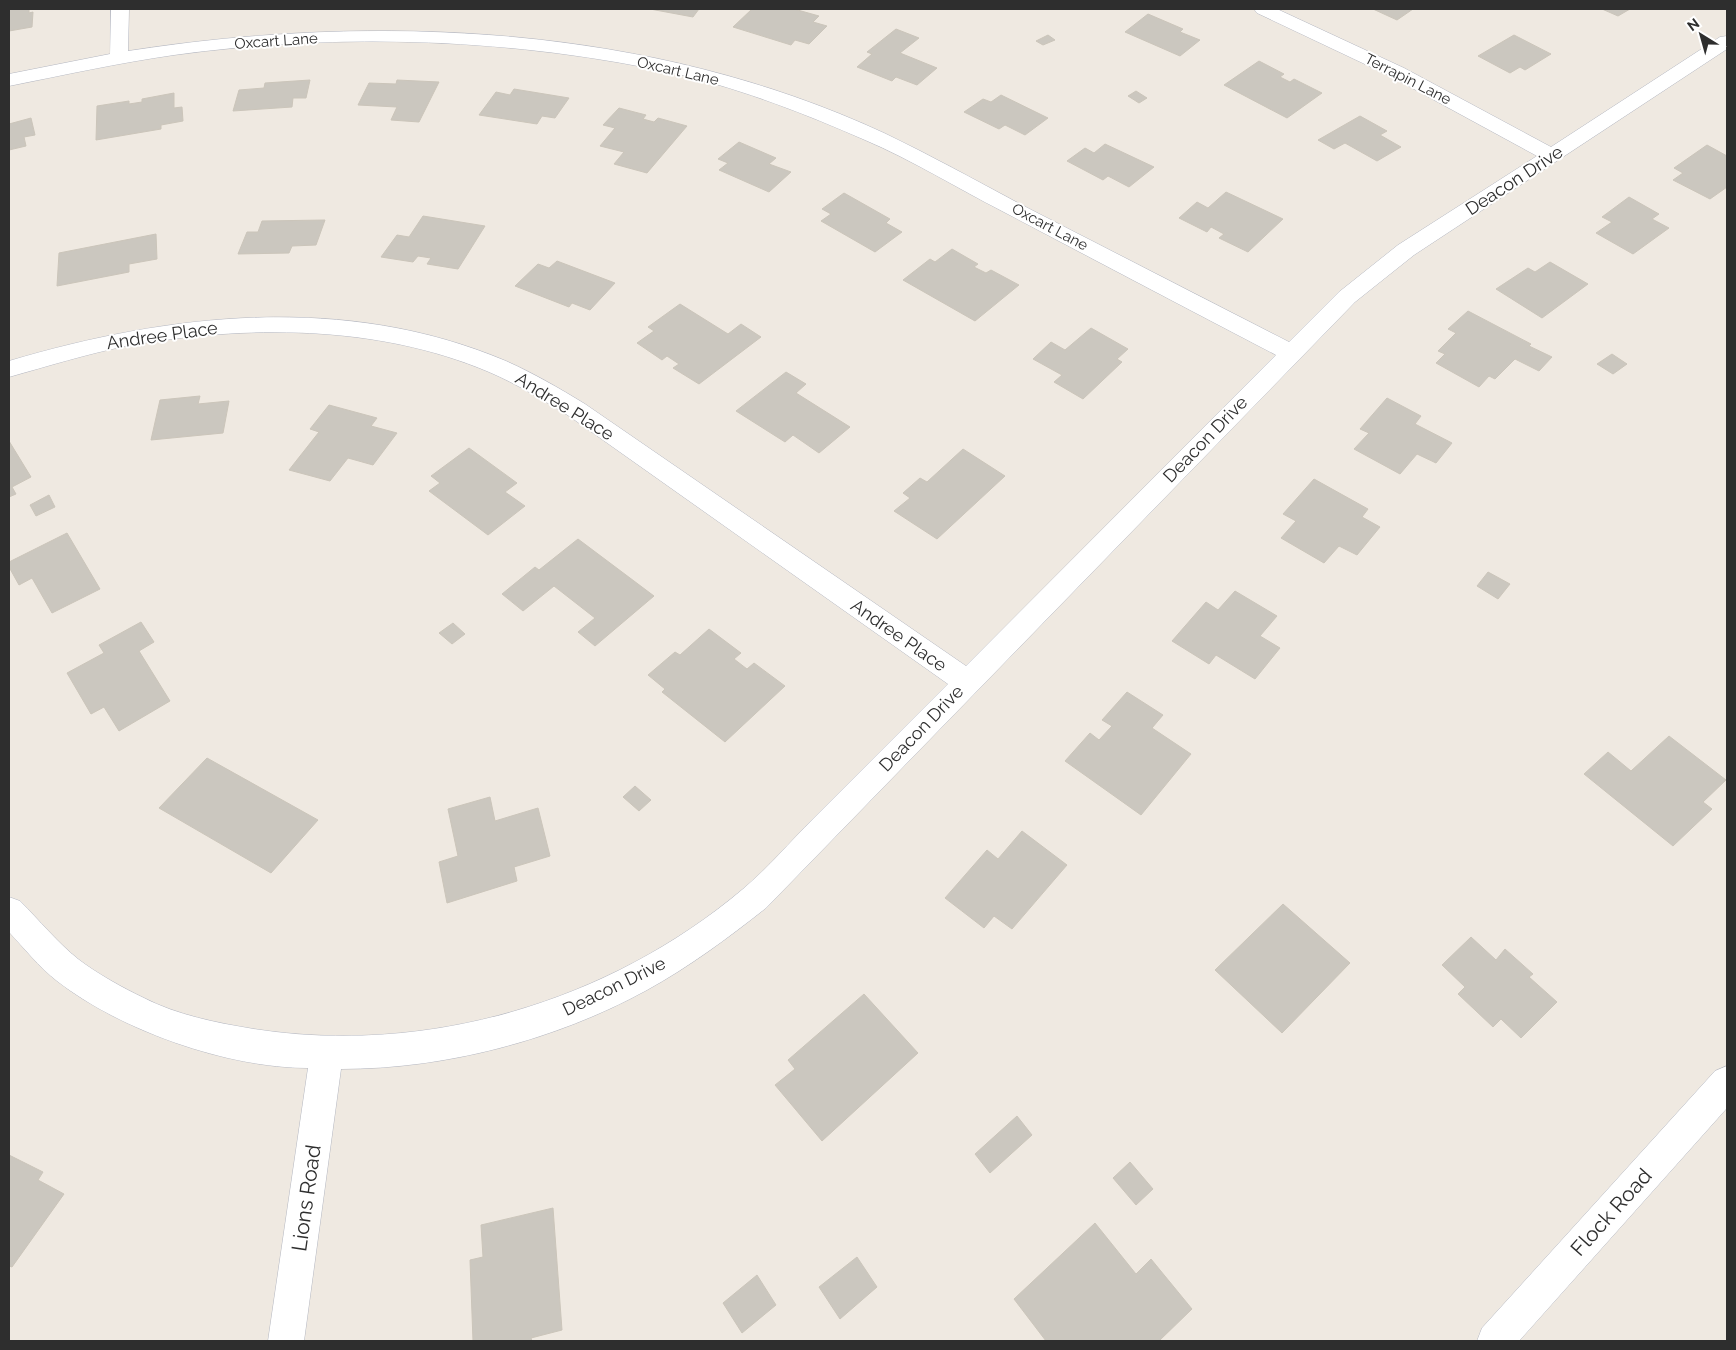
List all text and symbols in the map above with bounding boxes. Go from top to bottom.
north arrow [1676,10,1726,60]
text: N [1684,15,1702,34]
street label: Oxcart Lane [234,29,318,53]
street label: Terrapin Lane [1362,50,1454,109]
street label: Oxcart Lane [635,53,721,89]
street label: Deacon Drive [1461,141,1567,219]
street label: Oxcart Lane [1009,199,1091,255]
street label: Andree Place [105,317,219,353]
street label: Andree Place [512,367,618,445]
street label: Deacon Drive [1159,391,1252,486]
street label: Andree Place [847,594,951,676]
street label: Deacon Drive [875,680,968,775]
street label: Deacon Drive [559,952,669,1020]
street label: Lions Road [286,1143,326,1253]
street label: Flock Road [1565,1163,1657,1261]

